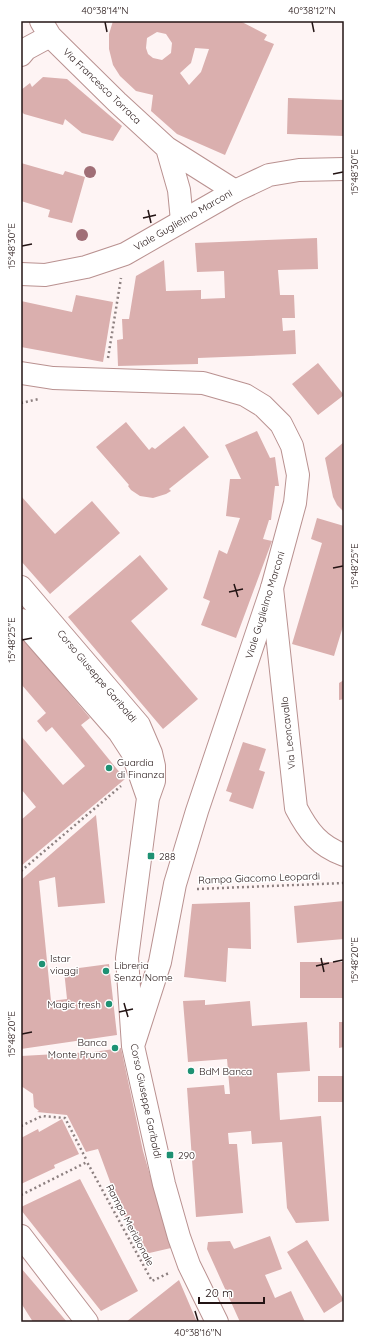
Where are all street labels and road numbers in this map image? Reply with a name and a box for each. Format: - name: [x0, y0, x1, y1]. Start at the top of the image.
- street label: Via Francesco Torraca: [60, 45, 144, 127]
- street label: Viale Guglielmo Marconi: [131, 186, 235, 254]
- street label: Viale Guglielmo Marconi: [242, 550, 288, 660]
- street label: Corso Giuseppe Garibaldi: [54, 627, 140, 725]
- street label: Via Leoncavallo: [278, 696, 298, 770]
- street label: Rampa Giacomo Leopardi: [198, 869, 320, 887]
- street label: Corso Giuseppe Garibaldi: [127, 1042, 165, 1160]
- street label: Rampa Meridionale: [103, 1182, 157, 1268]

